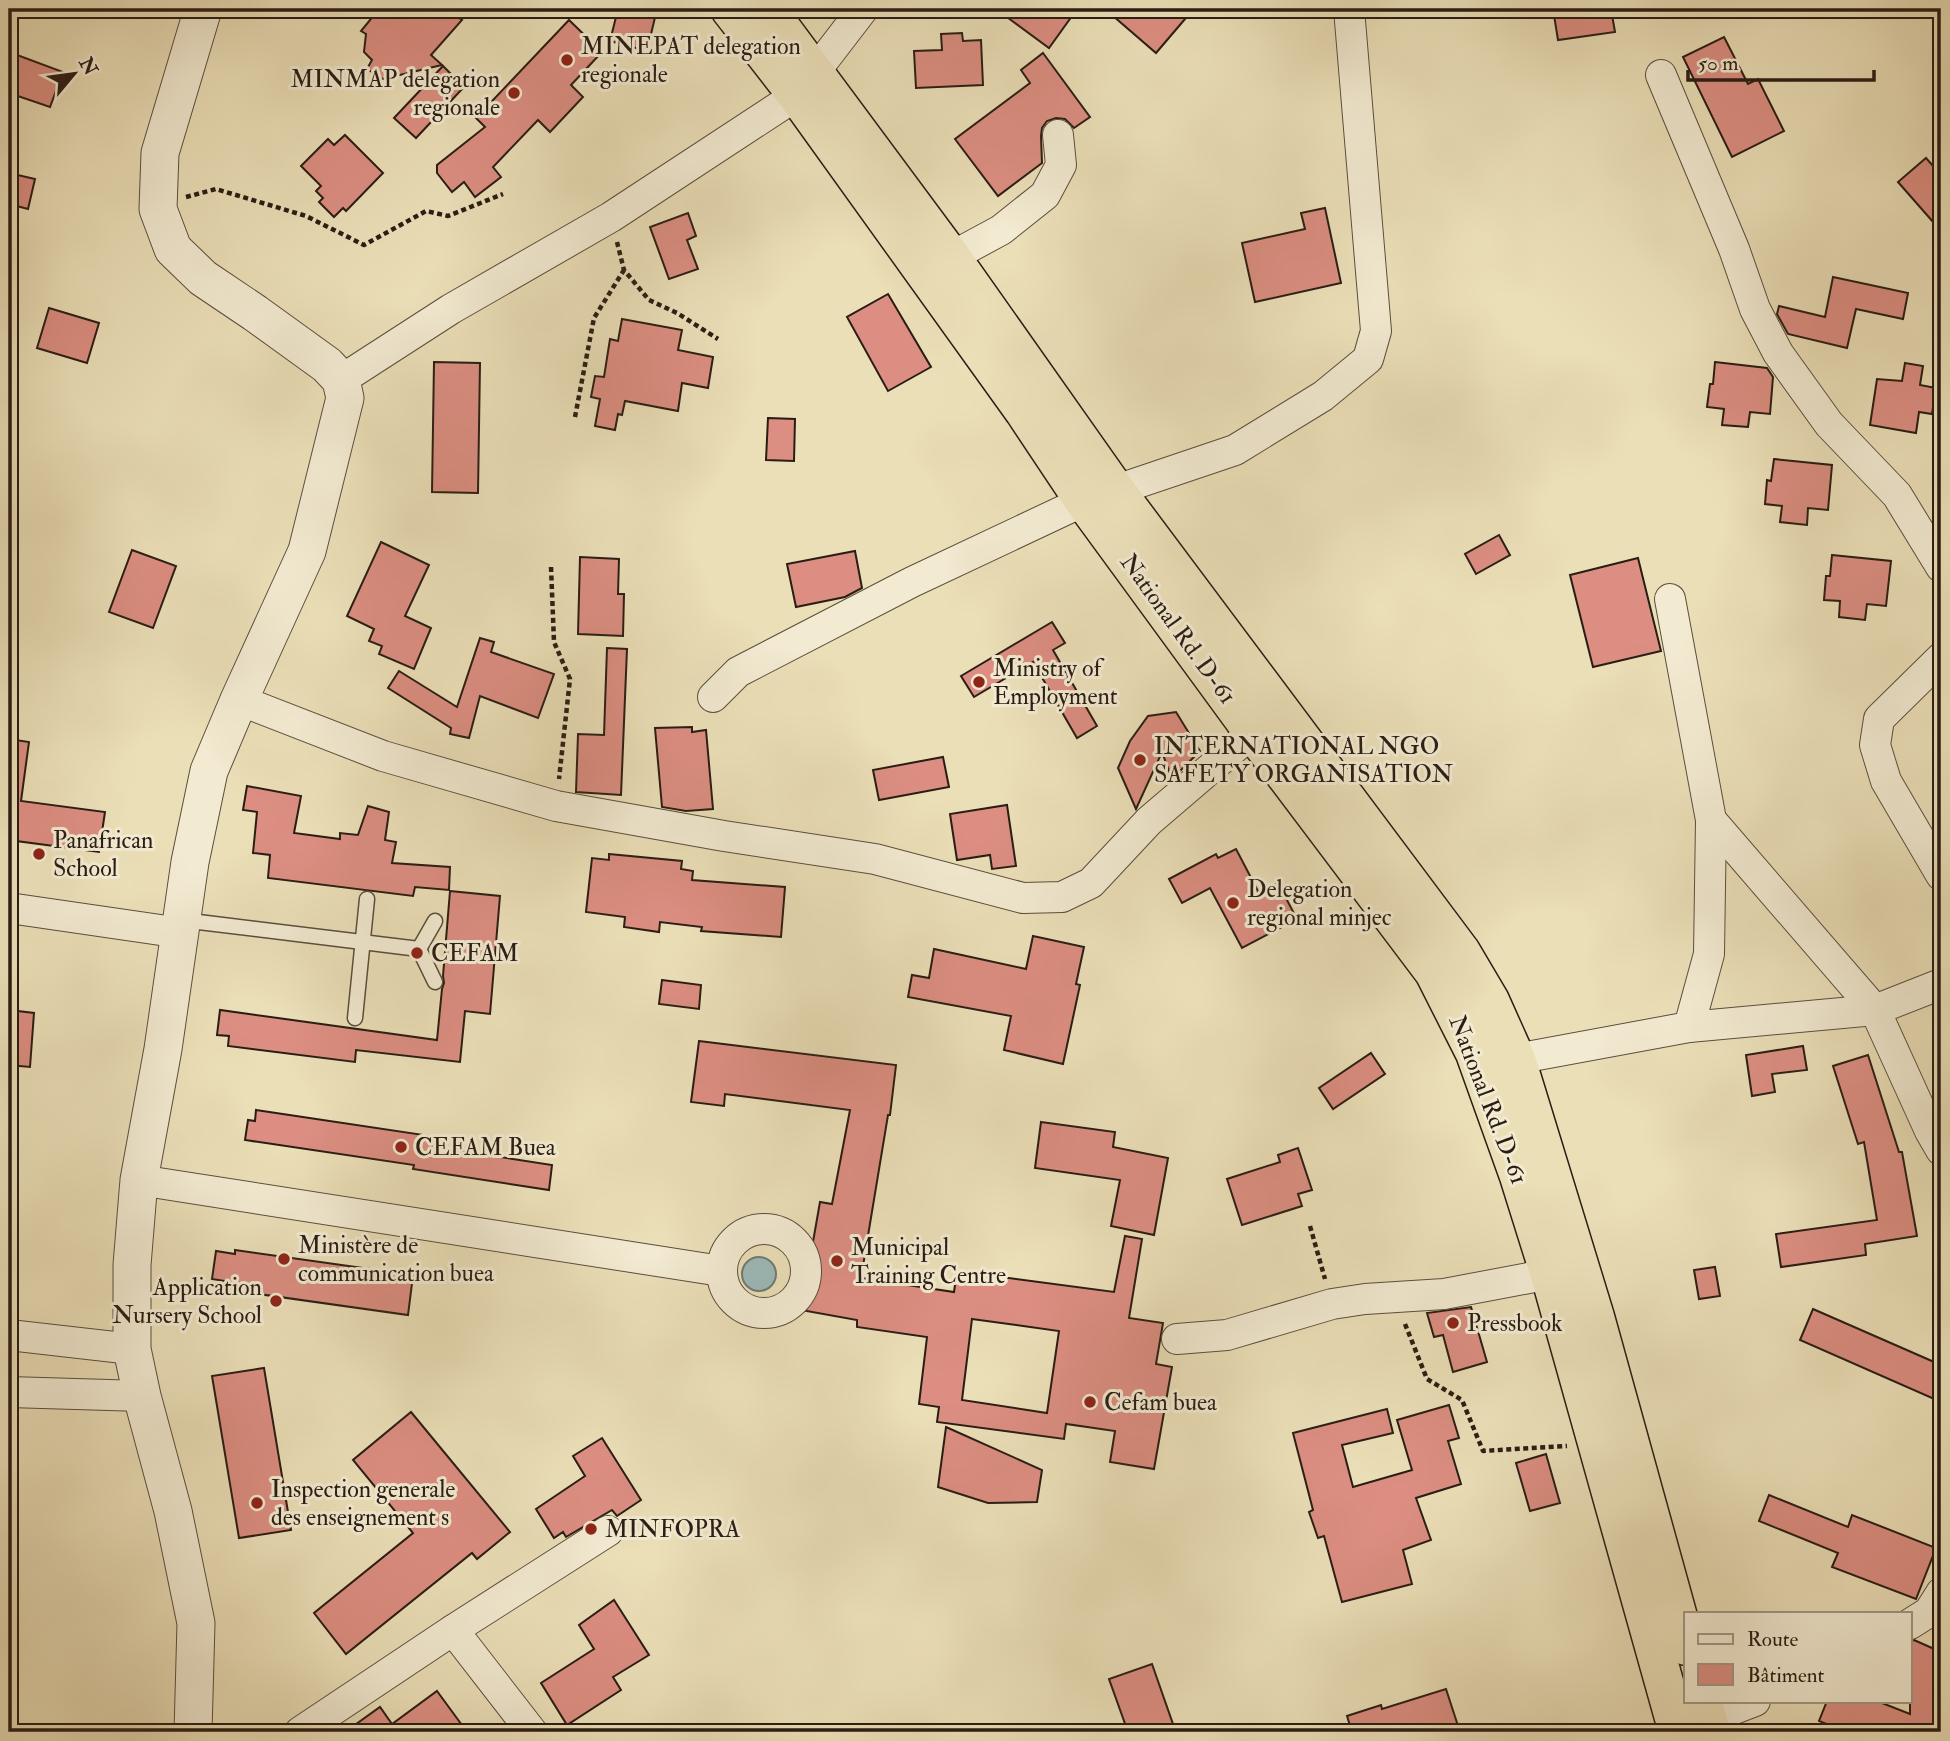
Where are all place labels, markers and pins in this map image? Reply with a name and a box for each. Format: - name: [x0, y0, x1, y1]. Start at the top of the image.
- place label: MINEPAT delegation regionale: [581, 31, 801, 90]
- marker: MINEPAT delegation regionale: [559, 52, 575, 68]
- place label: MINMAP delegation regionale: [290, 64, 500, 123]
- marker: MINMAP delegation regionale: [506, 85, 522, 101]
- place label: Ministry of Employment: [993, 653, 1118, 712]
- marker: Ministry of Employment: [971, 674, 987, 690]
- place label: INTERNATIONAL NGO SAFETY ORGANISATION: [1154, 731, 1454, 790]
- marker: INTERNATIONAL NGO SAFETY ORGANISATION: [1132, 752, 1148, 768]
- place label: Panafrican School: [53, 825, 154, 884]
- marker: Panafrican School: [31, 846, 47, 862]
- place label: Delegation regional minjec: [1247, 874, 1392, 933]
- marker: Delegation regional minjec: [1225, 895, 1241, 911]
- place label: CEFAM: [431, 938, 519, 969]
- marker: CEFAM: [409, 945, 425, 961]
- place label: CEFAM Buea: [415, 1132, 557, 1163]
- marker: CEFAM Buea: [393, 1139, 409, 1155]
- place label: Ministère de communication buea: [298, 1230, 495, 1289]
- place label: Municipal Training Centre: [851, 1232, 1006, 1291]
- marker: Ministère de communication buea: [276, 1251, 292, 1267]
- marker: Municipal Training Centre: [829, 1253, 845, 1269]
- place label: Application Nursery School: [112, 1272, 262, 1331]
- marker: Application Nursery School: [268, 1293, 284, 1309]
- place label: Pressbook: [1467, 1308, 1563, 1339]
- marker: Pressbook: [1445, 1315, 1461, 1331]
- place label: Cefam buea: [1104, 1387, 1218, 1418]
- marker: Cefam buea: [1082, 1394, 1098, 1410]
- place label: Inspection generale des enseignement s: [271, 1474, 455, 1533]
- marker: Inspection generale des enseignement s: [249, 1495, 265, 1511]
- place label: MINFOPRA: [605, 1514, 740, 1545]
- marker: MINFOPRA: [583, 1521, 599, 1537]

